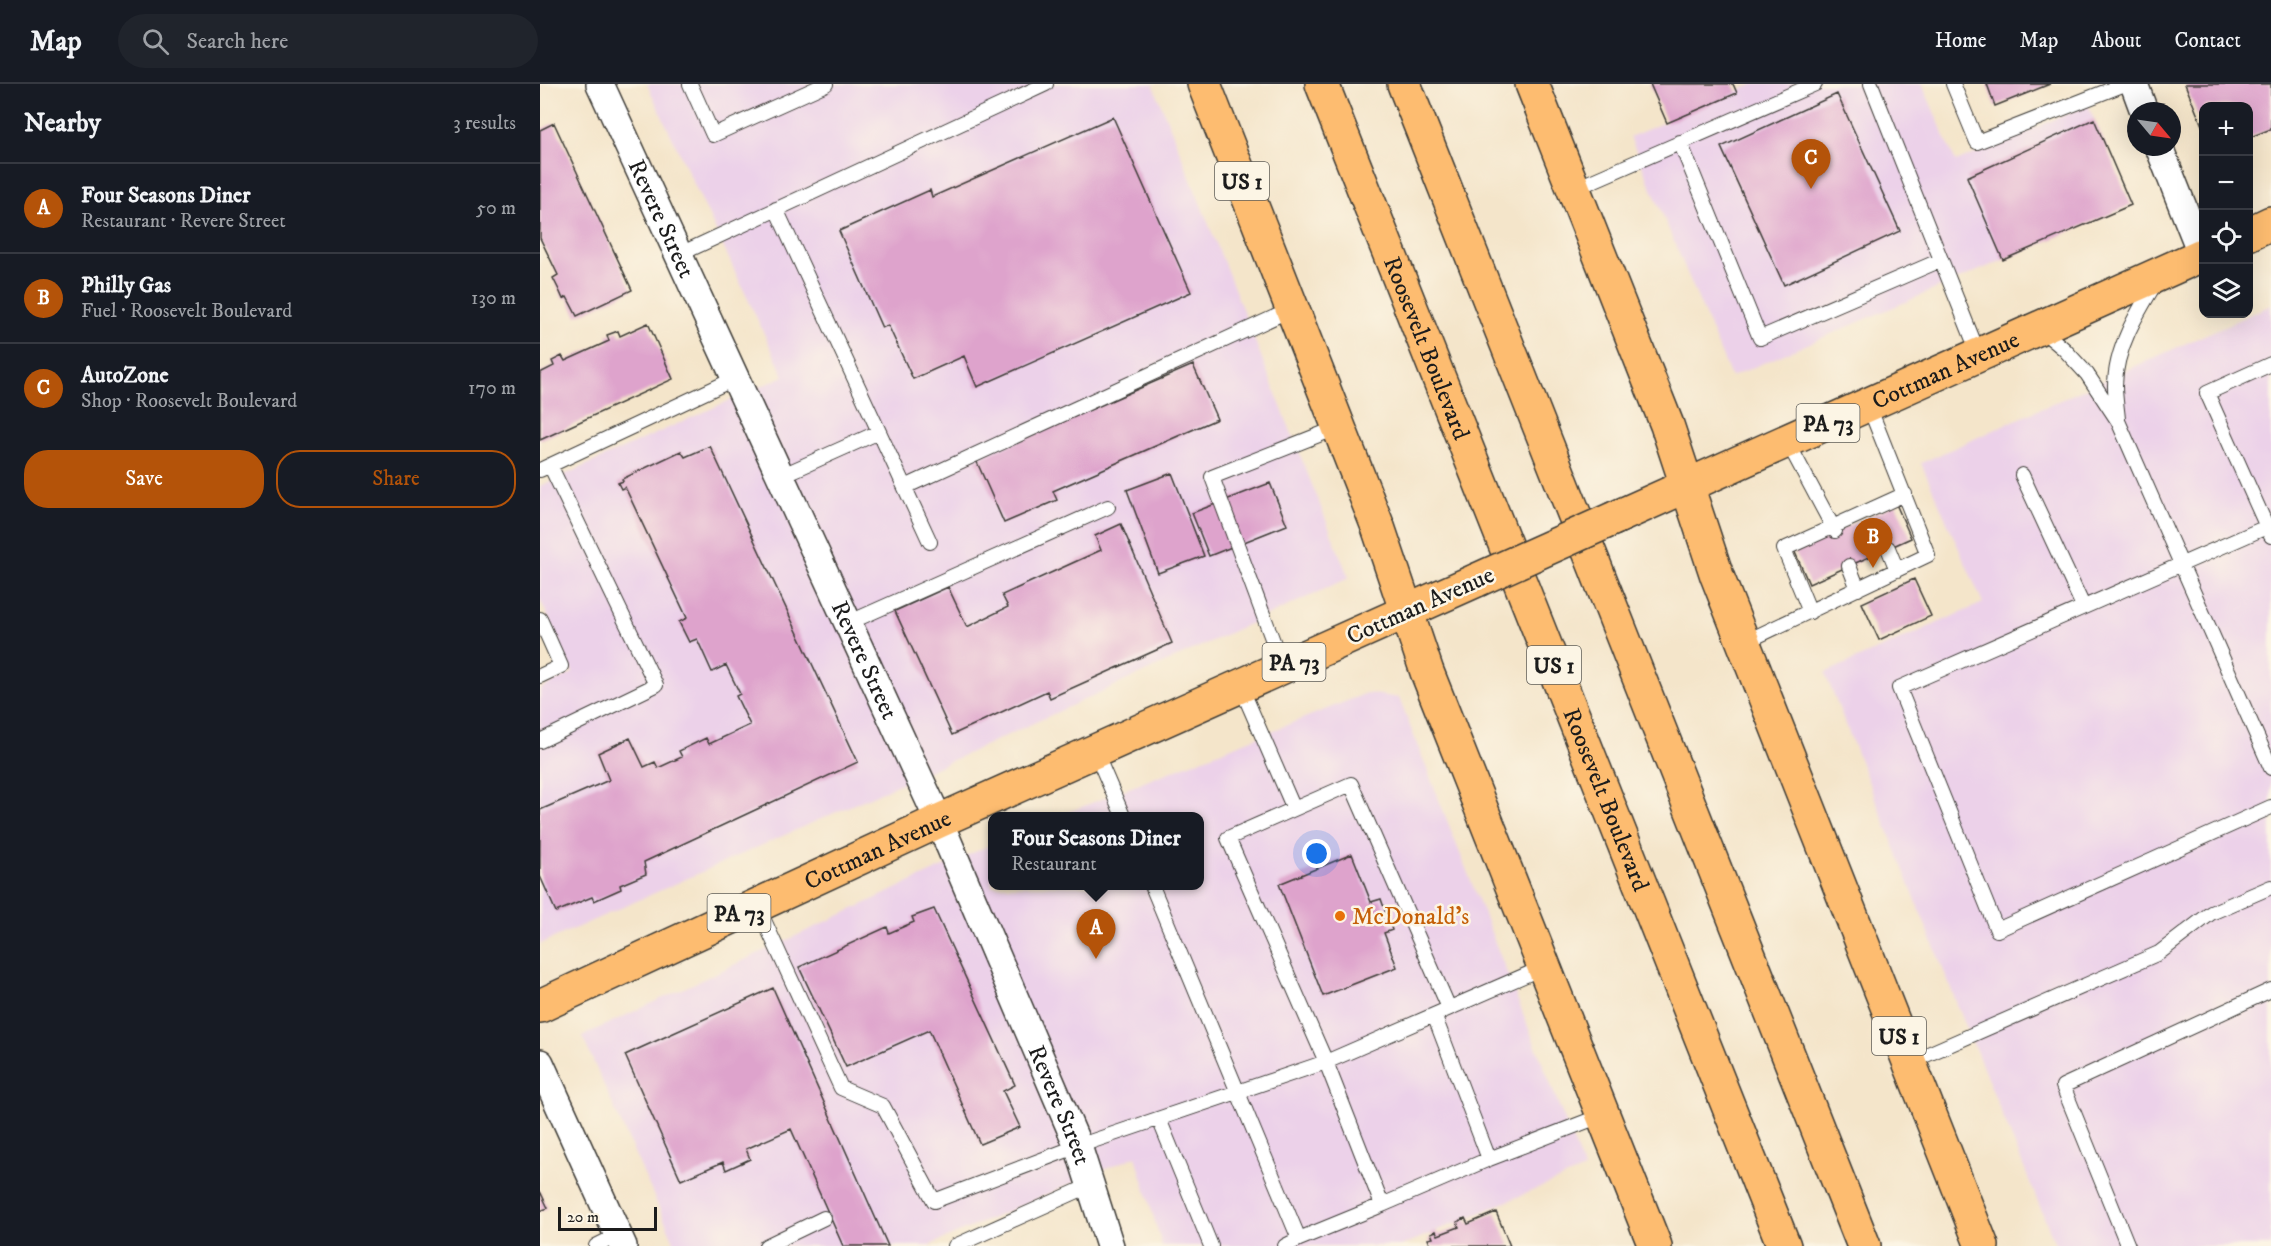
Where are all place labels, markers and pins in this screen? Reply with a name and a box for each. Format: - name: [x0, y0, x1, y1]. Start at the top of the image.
- pin: C: [1792, 140, 1830, 189]
- pin: B: [1854, 518, 1892, 568]
- place label: McDonald's: [1352, 902, 1469, 932]
- marker: McDonald's: [1333, 909, 1347, 923]
- pin: A: [1076, 910, 1116, 959]

